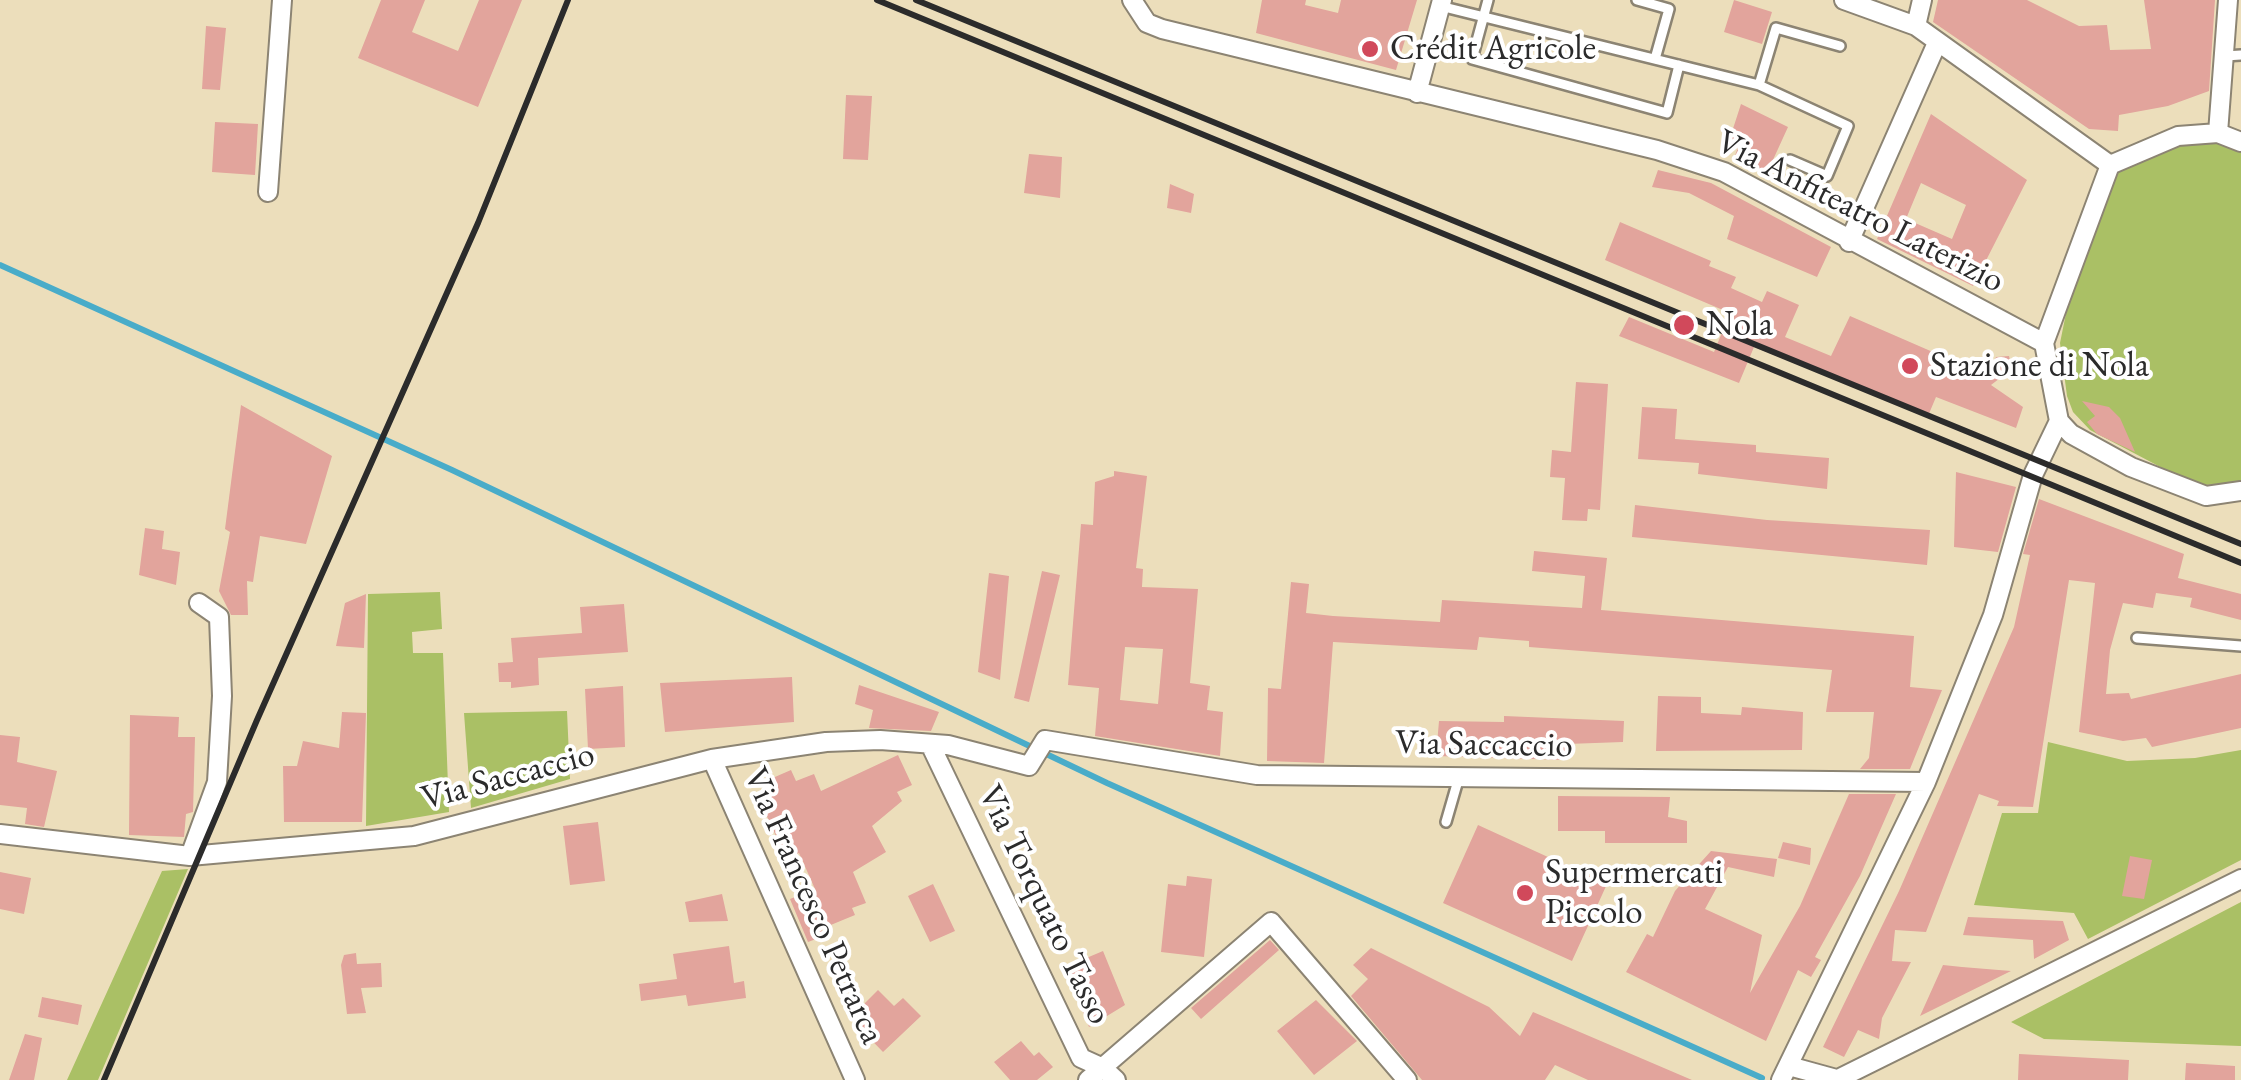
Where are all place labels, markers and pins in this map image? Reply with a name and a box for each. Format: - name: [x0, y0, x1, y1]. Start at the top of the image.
- place label: Crédit Agricole: [1390, 28, 1596, 70]
- marker: Crédit Agricole: [1359, 38, 1381, 60]
- place label: Nola: [1706, 304, 1773, 346]
- marker: Nola: [1671, 312, 1697, 338]
- place label: Stazione di Nola: [1930, 345, 2149, 387]
- marker: Stazione di Nola: [1899, 355, 1921, 377]
- place label: Supermercati Piccolo: [1545, 852, 1723, 934]
- marker: Supermercati Piccolo: [1514, 882, 1536, 904]

